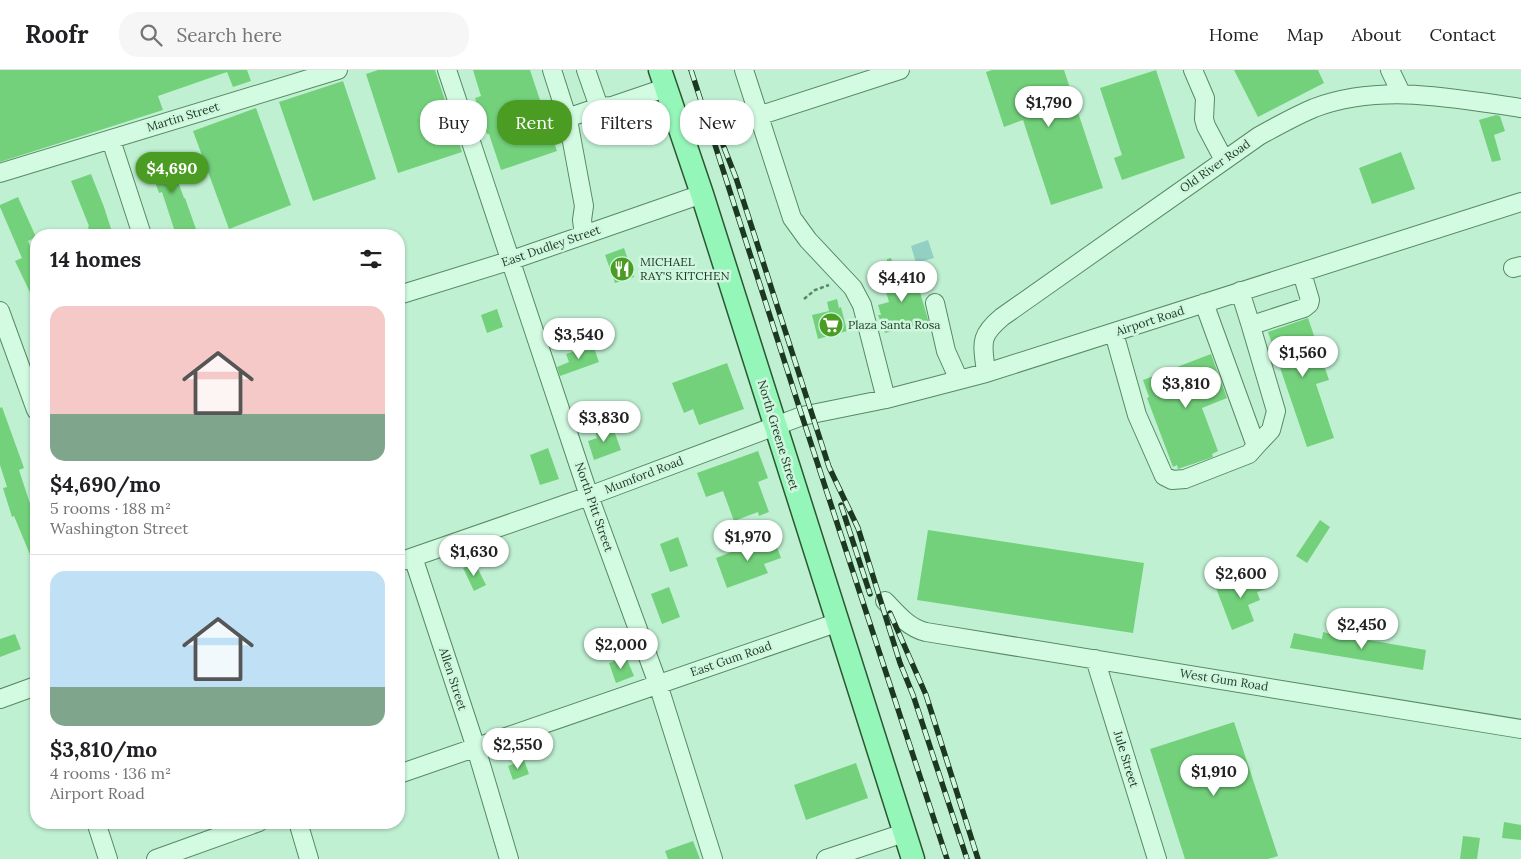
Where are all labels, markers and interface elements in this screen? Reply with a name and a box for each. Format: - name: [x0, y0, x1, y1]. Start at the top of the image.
- search box: [119, 12, 469, 57]
- text: Roofr: [25, 19, 89, 50]
- icon: search: [137, 21, 165, 49]
- text: Search here: [177, 23, 282, 47]
- text: Home: [1209, 23, 1259, 46]
- text: Map: [1287, 23, 1323, 46]
- text: About: [1351, 23, 1401, 46]
- text: Contact: [1429, 23, 1496, 46]
- pin: $1,790: [1008, 85, 1090, 128]
- text: $1,790: [1026, 92, 1072, 112]
- street label: Martin Street: [145, 98, 221, 135]
- chip: Buy: [420, 100, 487, 145]
- chip: Rent: [497, 100, 572, 145]
- chip: Filters: [582, 100, 670, 145]
- chip: New: [680, 100, 754, 145]
- street label: Old River Road: [1177, 136, 1253, 195]
- pin: $4,690: [131, 152, 213, 194]
- text: $4,690: [147, 158, 197, 178]
- street label: East Dudley Street: [499, 221, 603, 269]
- icon: filters: [357, 245, 385, 273]
- text: 14 homes: [50, 246, 141, 273]
- place label: MICHAEL RAY'S KITCHEN: [640, 254, 730, 283]
- restaurant icon: MICHAEL RAY'S KITCHEN: [609, 256, 635, 282]
- pin: $4,410: [861, 260, 943, 303]
- text: $4,410: [878, 267, 926, 287]
- street label: Airport Road: [1113, 302, 1186, 339]
- supermarket icon: Plaza Santa Rosa: [818, 312, 844, 338]
- place label: Plaza Santa Rosa: [848, 317, 941, 332]
- pin: $3,540: [538, 318, 620, 360]
- text: $3,540: [554, 324, 604, 344]
- pin: $1,560: [1262, 336, 1344, 378]
- icon: home: [173, 338, 263, 428]
- text: $1,560: [1279, 342, 1327, 362]
- pin: $3,810: [1145, 366, 1227, 409]
- text: $3,810: [1162, 373, 1210, 393]
- street label: North Greene Street: [755, 378, 802, 492]
- pin: $3,830: [563, 400, 645, 443]
- text: $3,830: [579, 407, 629, 427]
- street label: Mumford Road: [602, 453, 685, 496]
- street label: North Pitt Street: [572, 460, 617, 554]
- text: $4,690/mo: [50, 471, 161, 498]
- text: 5 rooms · 188 m²: [50, 498, 171, 518]
- text: Washington Street: [50, 518, 188, 538]
- pin: $1,970: [707, 520, 789, 562]
- text: $1,970: [725, 526, 771, 546]
- pin: $1,630: [433, 534, 515, 577]
- text: $1,630: [450, 541, 498, 561]
- pin: $2,600: [1200, 556, 1282, 599]
- text: $2,600: [1215, 563, 1267, 583]
- icon: home: [173, 604, 263, 694]
- pin: $2,450: [1321, 608, 1403, 650]
- text: $2,450: [1337, 614, 1387, 634]
- pin: $2,000: [580, 628, 662, 670]
- text: $2,000: [595, 634, 647, 654]
- street label: East Gum Road: [688, 638, 773, 679]
- street label: Allen Street: [436, 645, 471, 712]
- street label: West Gum Road: [1179, 665, 1269, 694]
- pin: $2,550: [477, 728, 559, 770]
- street label: Jule Street: [1110, 728, 1142, 789]
- text: $2,550: [493, 734, 543, 754]
- text: $3,810/mo: [50, 736, 157, 763]
- pin: $1,910: [1173, 754, 1255, 797]
- text: $1,910: [1191, 761, 1237, 781]
- text: 4 rooms · 136 m²: [50, 763, 171, 783]
- text: Airport Road: [50, 783, 145, 803]

